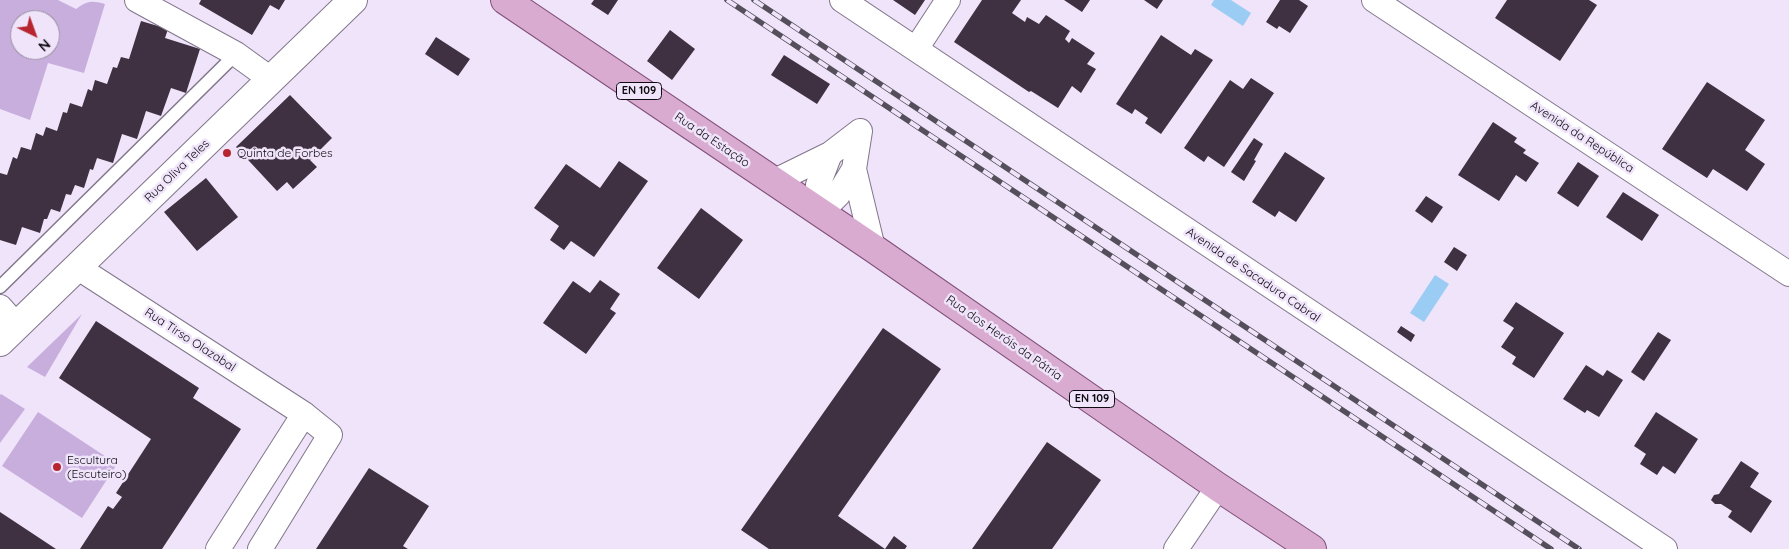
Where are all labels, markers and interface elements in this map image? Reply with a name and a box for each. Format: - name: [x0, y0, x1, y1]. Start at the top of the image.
- north arrow: [10, 10, 60, 60]
- text: N: [35, 35, 54, 56]
- road number: EN 109: [616, 82, 662, 100]
- street label: Avenida da República: [1528, 98, 1636, 176]
- street label: Rua da Estação: [672, 110, 752, 170]
- street label: Rua Oliva Teles: [142, 137, 212, 205]
- place label: Quinta de Forbes: [237, 146, 333, 160]
- marker: Quinta de Forbes: [221, 147, 233, 159]
- street label: Avenida de Sacadura Cabral: [1183, 225, 1323, 325]
- street label: Rua dos Heróis da Pátria: [943, 292, 1065, 384]
- street label: Rua Tirso Olazabal: [142, 305, 238, 375]
- road number: EN 109: [1070, 390, 1114, 408]
- place label: Escultura (Escuteiro): [67, 453, 126, 481]
- marker: Escultura (Escuteiro): [51, 461, 63, 473]

